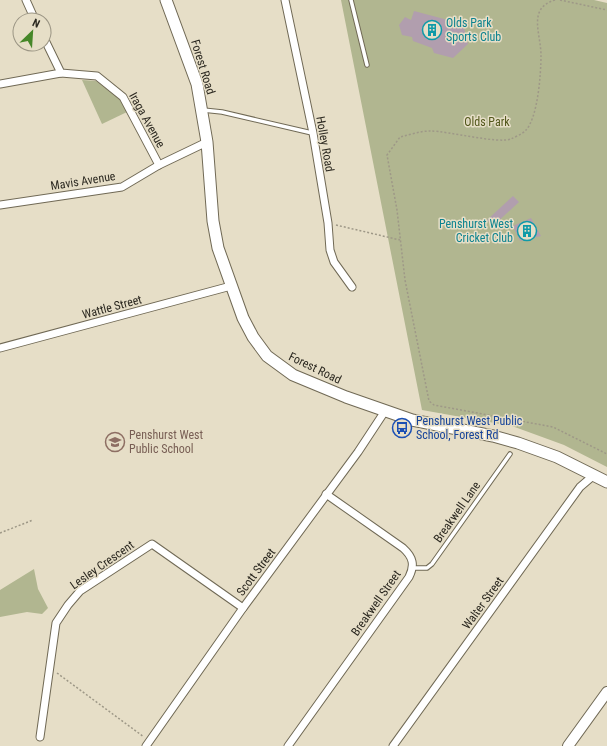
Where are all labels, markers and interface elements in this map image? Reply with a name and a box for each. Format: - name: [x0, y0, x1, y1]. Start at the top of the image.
- north arrow: [12, 12, 52, 52]
- text: N: [30, 16, 42, 31]
- place label: Olds Park Sports Club: [446, 16, 501, 44]
- building icon: Olds Park Sports Club: [421, 19, 443, 41]
- street label: Forest Road: [188, 38, 218, 96]
- street label: Iraga Avenue: [126, 90, 168, 150]
- street label: Holley Road: [313, 115, 337, 173]
- park label: Olds Park: [464, 115, 510, 129]
- street label: Mavis Avenue: [50, 169, 117, 193]
- place label: Penshurst West Cricket Club: [439, 217, 513, 245]
- building icon: Penshurst West Cricket Club: [516, 220, 538, 242]
- street label: Wattle Street: [81, 292, 144, 322]
- street label: Forest Road: [286, 349, 344, 387]
- place label: Penshurst West Public School, Forest Rd: [416, 414, 523, 442]
- bus stop icon: Penshurst West Public School, Forest Rd: [391, 417, 413, 439]
- place label: Penshurst West Public School: [129, 428, 204, 456]
- school or university icon: Penshurst West Public School: [104, 431, 126, 453]
- street label: Breakwell Lane: [431, 478, 483, 545]
- street label: Lesley Crescent: [67, 538, 137, 592]
- street label: Scott Street: [234, 545, 279, 598]
- street label: Breakwell Street: [348, 567, 404, 638]
- street label: Walter Street: [459, 574, 507, 632]

